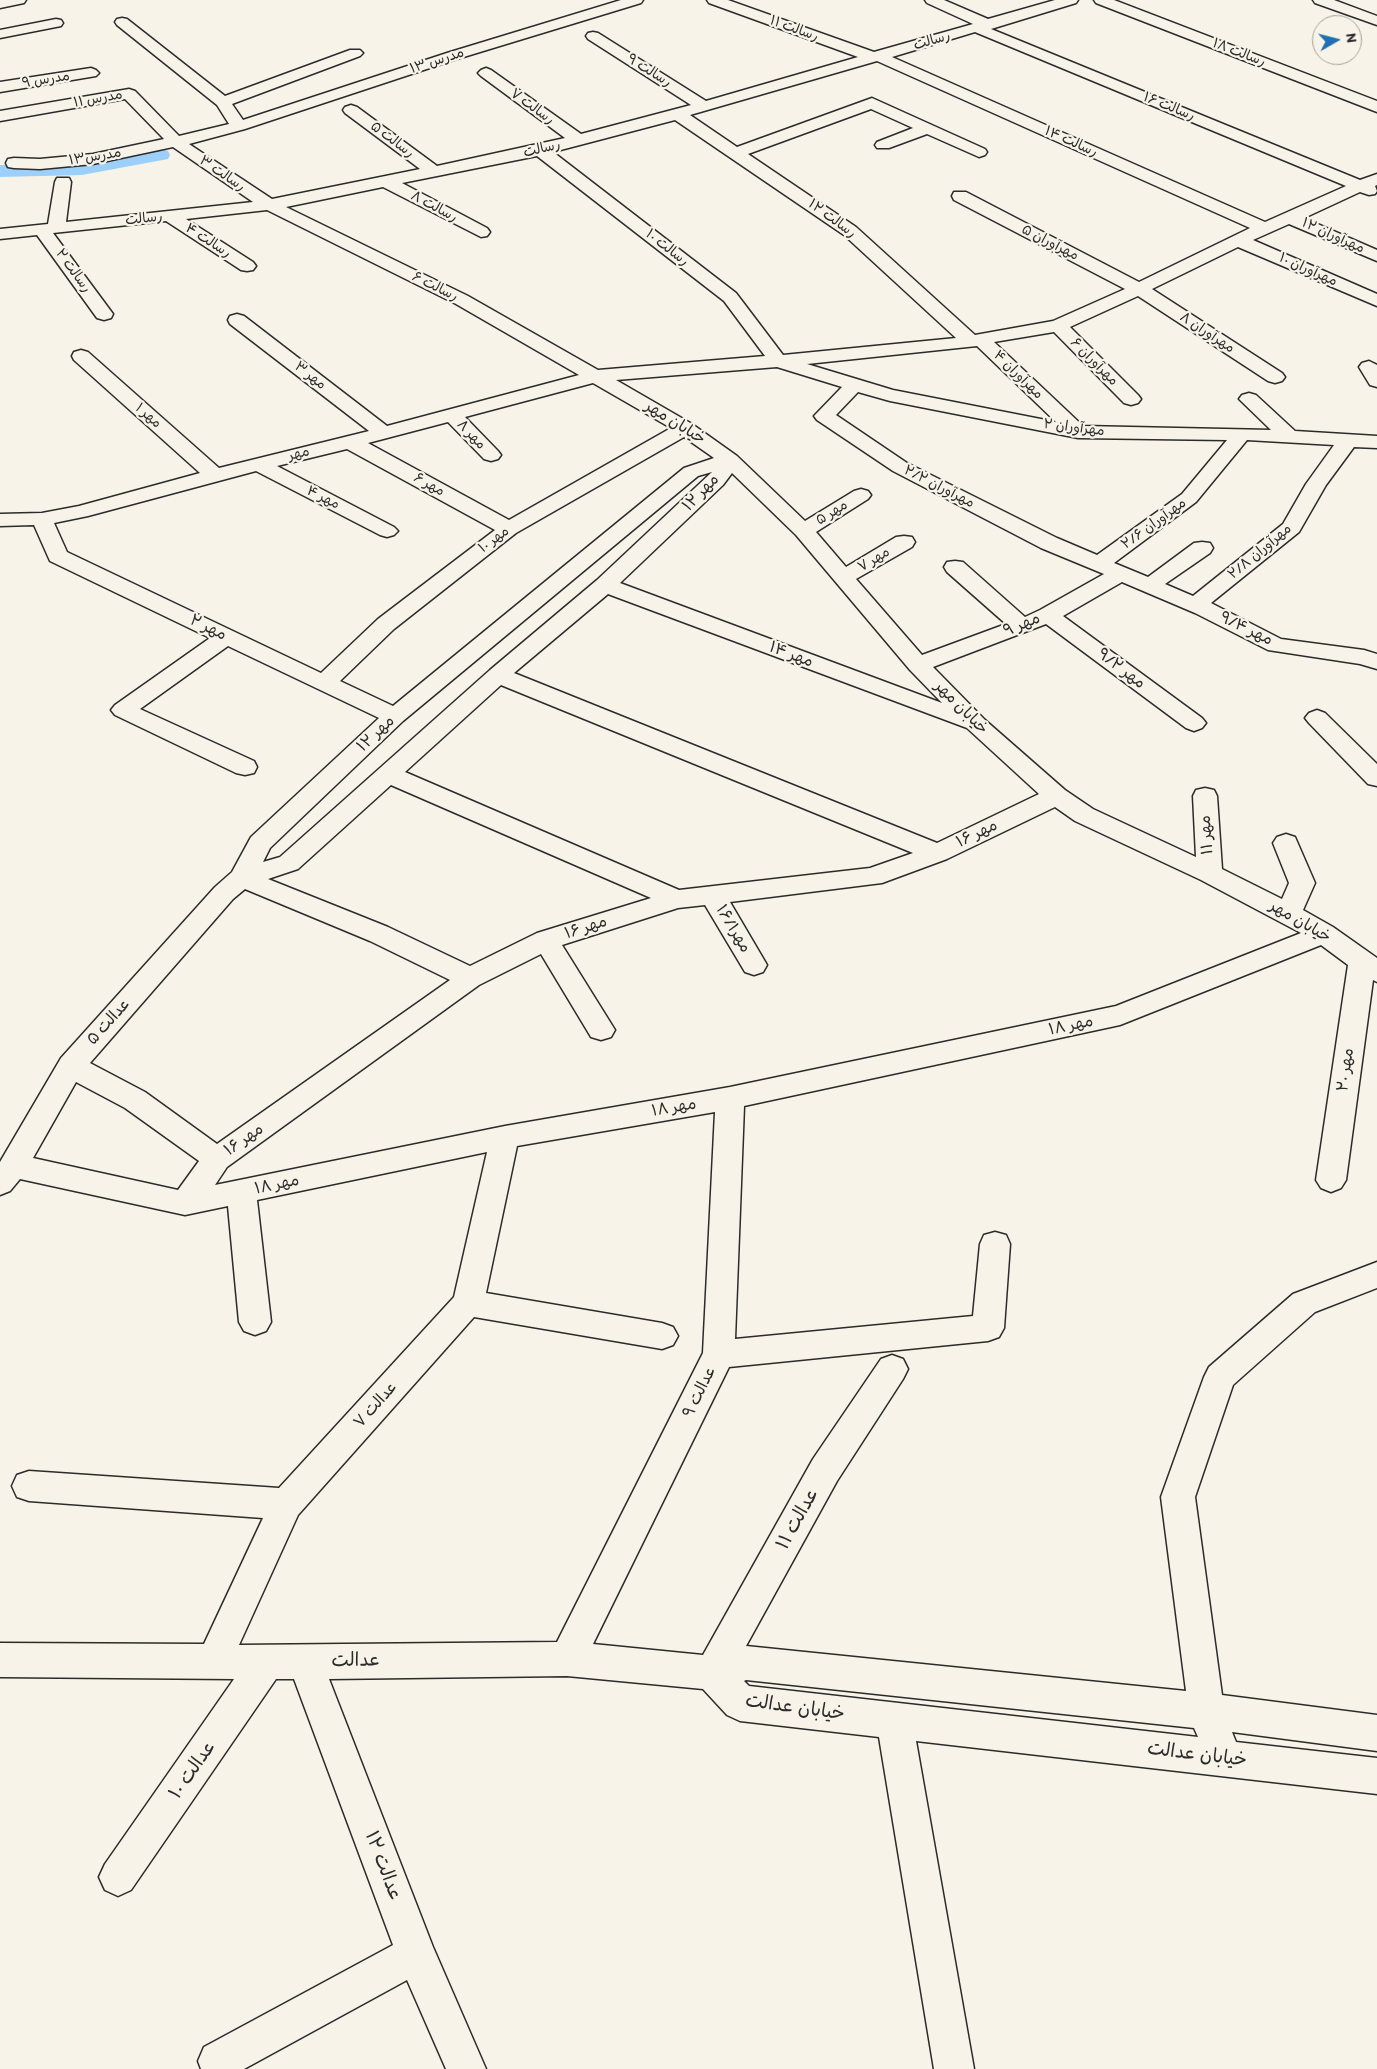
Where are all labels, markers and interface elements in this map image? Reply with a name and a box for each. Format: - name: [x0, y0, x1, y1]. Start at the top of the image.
- street label: رسالت ۱۱: [767, 12, 821, 46]
- north arrow: [1312, 15, 1362, 65]
- street label: رسالت: [912, 28, 952, 54]
- text: N: [1342, 32, 1360, 44]
- street label: رسالت ۱۸: [1210, 35, 1268, 71]
- street label: مدرس ۱۳: [408, 44, 466, 78]
- street label: رسالت ۹: [624, 51, 674, 91]
- street label: مدرس ۹: [21, 68, 71, 92]
- street label: رسالت ۷: [507, 85, 557, 129]
- street label: مدرس ۱۱: [72, 86, 124, 112]
- street label: رسالت ۱۶: [1141, 89, 1197, 125]
- street label: رسالت ۵: [367, 118, 417, 162]
- street label: رسالت ۱۴: [1042, 123, 1100, 161]
- street label: رسالت: [522, 137, 562, 161]
- street label: مدرس۱۳: [68, 145, 122, 169]
- street label: رسالت ۳: [196, 152, 248, 196]
- street label: رسالت ۸: [408, 188, 460, 226]
- street label: رسالت ۱۲: [805, 196, 859, 242]
- street label: رسالت: [124, 209, 164, 229]
- street label: مهرآوران ۱۲: [1299, 215, 1367, 257]
- street label: رسالت ۴: [182, 220, 234, 262]
- street label: مهرآوران ۵: [1019, 221, 1081, 265]
- street label: رسالت ۱۰: [642, 226, 692, 270]
- street label: رسالت ۲: [51, 246, 95, 296]
- street label: مهرآوران ۱۰: [1276, 250, 1340, 290]
- street label: رسالت ۶: [409, 269, 461, 305]
- street label: مهرآوران ۸: [1176, 309, 1238, 357]
- street label: مهرآوران ۶: [1067, 335, 1121, 389]
- street label: مهرآوران ۴: [990, 347, 1046, 403]
- street label: مهر ۳: [291, 358, 329, 394]
- street label: خیابان مهر: [641, 397, 709, 449]
- street label: مهر ۱: [131, 400, 165, 432]
- street label: مهرآوران ۲: [1042, 416, 1106, 440]
- street label: مهر ۸: [453, 417, 489, 453]
- street label: مهر: [287, 443, 311, 465]
- street label: مهرآوران ۲/۲: [901, 462, 977, 512]
- street label: مهر ۶: [411, 470, 447, 500]
- street label: مهر ۱۲: [679, 470, 723, 516]
- street label: مهر ۴: [304, 483, 342, 513]
- street label: مهرآوران ۲/۶: [1118, 495, 1190, 553]
- street label: مهر ۵: [813, 497, 851, 529]
- street label: مهرآوران ۲/۸: [1225, 521, 1295, 583]
- street label: مهر ۱۰: [475, 523, 513, 557]
- street label: مهر ۷: [855, 544, 893, 576]
- street label: مهر ۹/۴: [1216, 608, 1276, 650]
- street label: مهر ۹: [1001, 609, 1043, 641]
- street label: مهر ۲: [186, 611, 230, 645]
- street label: مهر ۱۴: [766, 638, 816, 672]
- street label: مهر ۹/۲: [1093, 645, 1149, 693]
- street label: خیابان مهر: [930, 677, 992, 739]
- street label: مهر ۱۲: [353, 712, 399, 756]
- street label: مهر ۱۱: [1196, 815, 1218, 855]
- street label: مهر ۱۶: [953, 816, 1001, 852]
- street label: خیابان مهر: [1266, 897, 1334, 947]
- street label: مهر۱۶/۱: [711, 902, 755, 956]
- street label: مهر ۱۶: [562, 912, 610, 944]
- street label: عدالت ۵: [83, 995, 135, 1049]
- street label: مهر ۱۸: [1047, 1012, 1095, 1040]
- street label: مهر ۲۰: [1333, 1047, 1359, 1093]
- street label: مهر ۱۸: [650, 1095, 698, 1121]
- street label: مهر ۱۶: [221, 1120, 267, 1160]
- street label: مهر ۱۸: [253, 1171, 301, 1199]
- street label: عدالت ۹: [679, 1363, 721, 1421]
- street label: عدالت ۷: [350, 1378, 402, 1432]
- street label: عدالت ۱۱: [772, 1484, 824, 1554]
- street label: عدالت: [331, 1649, 381, 1673]
- street label: خیابان عدالت: [744, 1690, 846, 1726]
- street label: عدالت ۱۰: [165, 1736, 221, 1804]
- street label: خیابان عدالت: [1146, 1738, 1248, 1772]
- street label: عدالت ۱۲: [359, 1828, 407, 1904]

